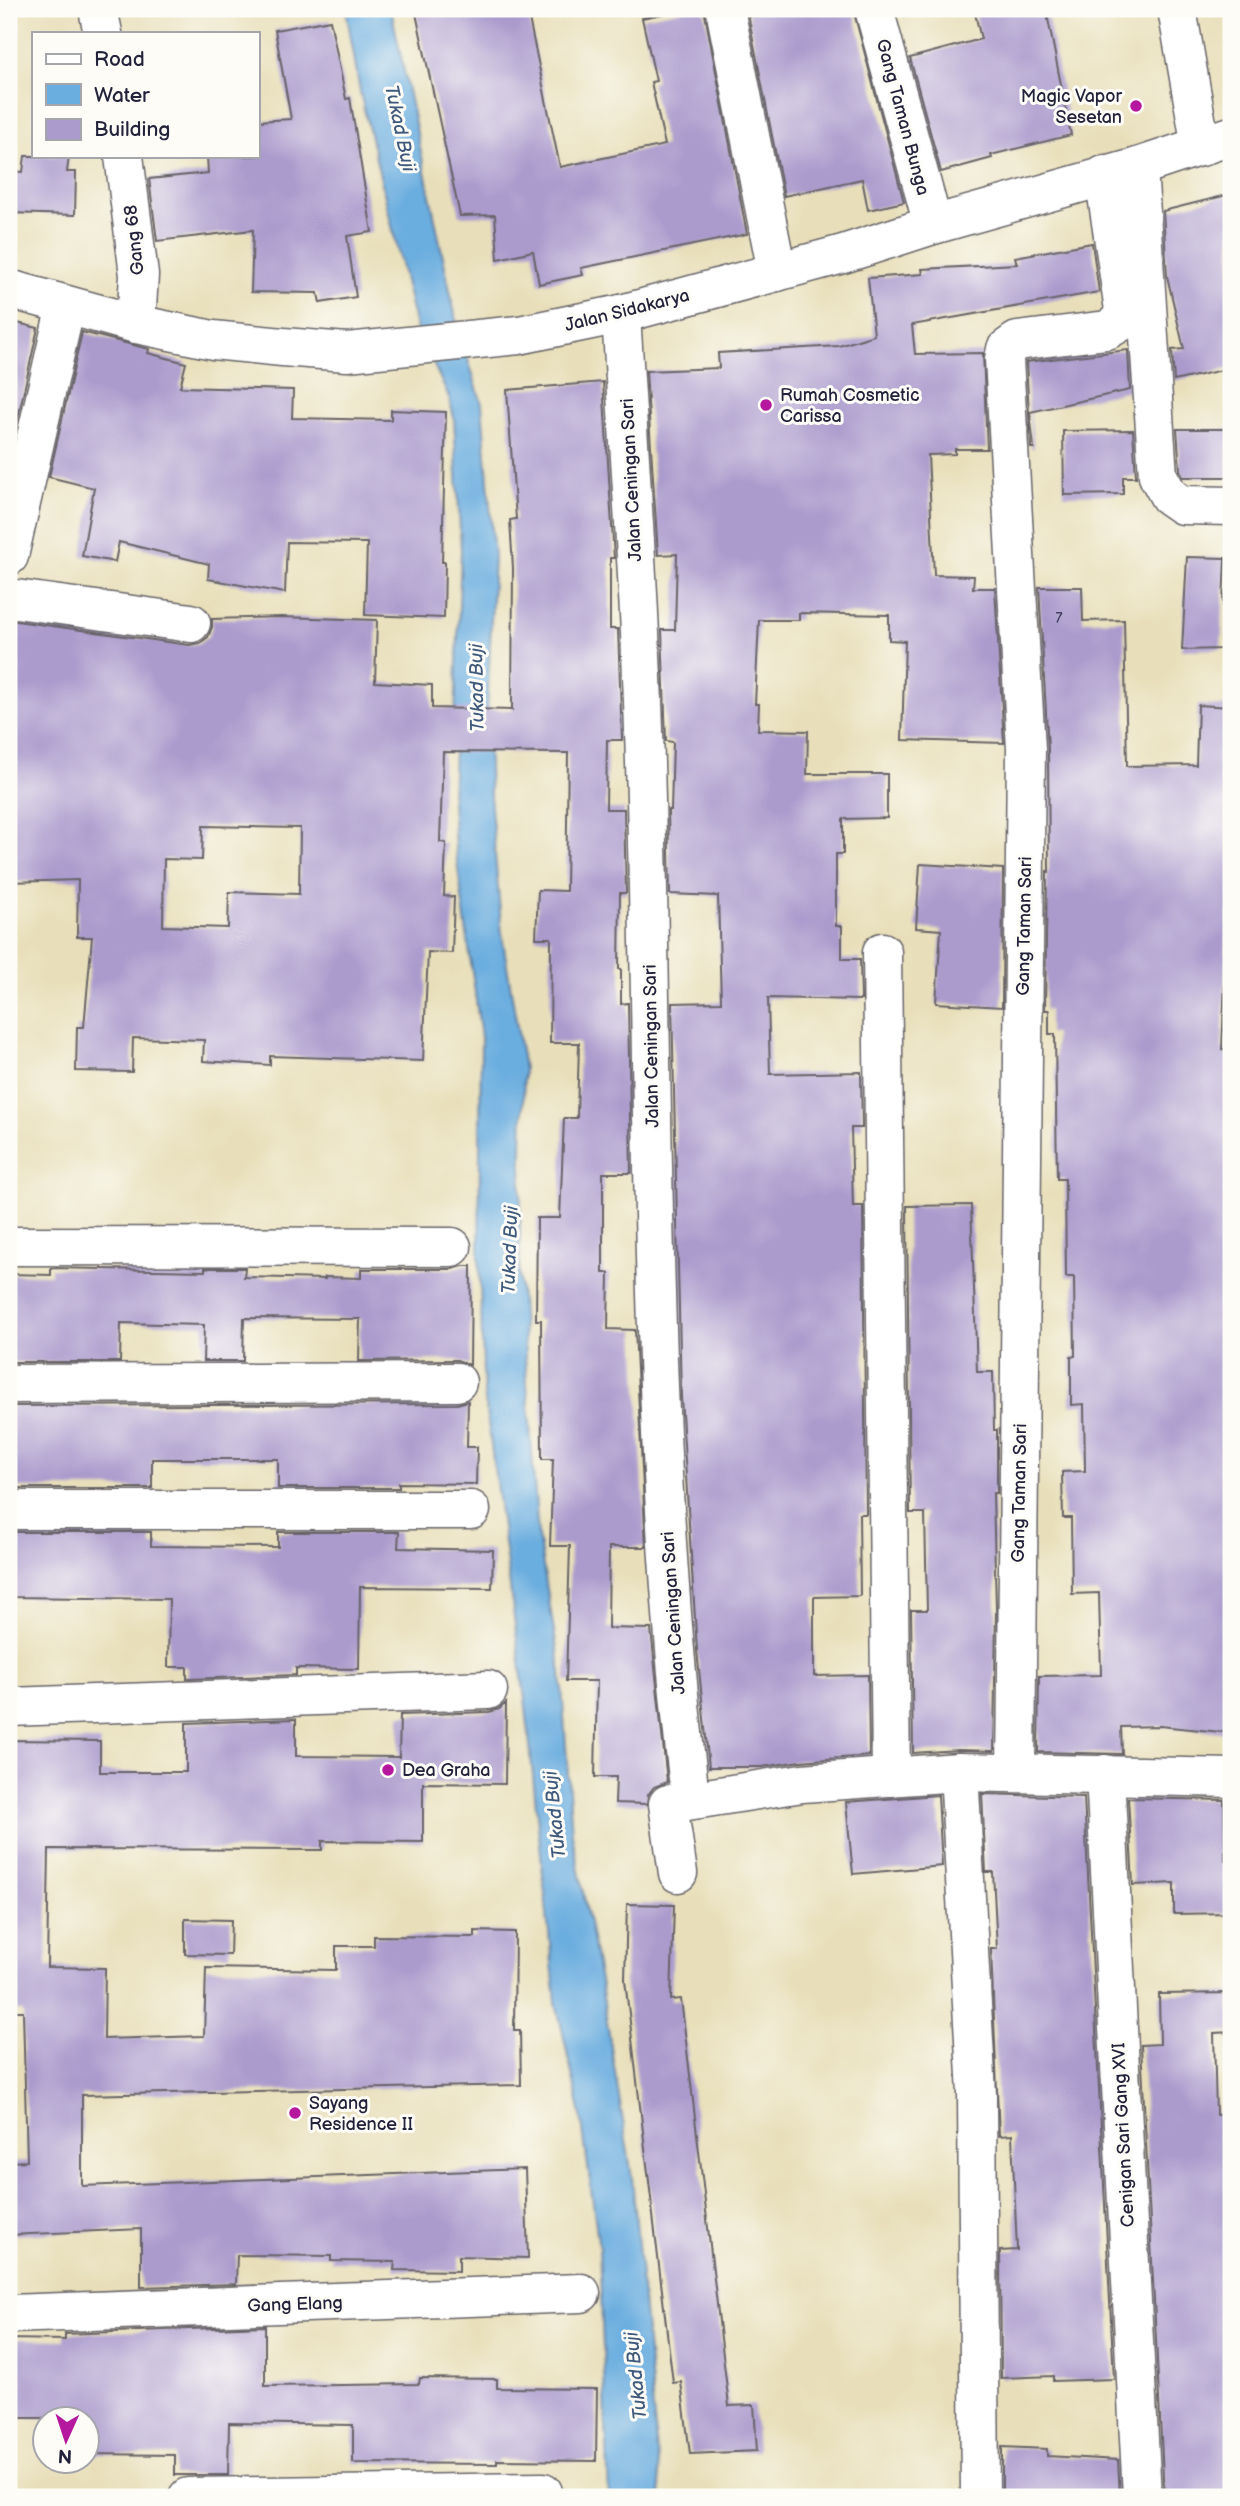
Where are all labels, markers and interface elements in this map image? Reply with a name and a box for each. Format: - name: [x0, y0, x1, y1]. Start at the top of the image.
- legend: [32, 32, 259, 158]
- street label: Gang Taman Bunga: [872, 37, 933, 198]
- text: Road: [94, 47, 145, 72]
- text: Water: [94, 83, 150, 108]
- water label: Tukad Buji: [379, 83, 420, 175]
- place label: Magic Vapor Sesetan: [1021, 86, 1122, 128]
- marker: Magic Vapor Sesetan: [1128, 98, 1144, 114]
- text: Building: [94, 117, 170, 142]
- street label: Gang 68: [120, 204, 149, 276]
- street label: Jalan Sidakarya: [563, 285, 692, 336]
- place label: Rumah Cosmetic Carissa: [780, 385, 920, 427]
- marker: Rumah Cosmetic Carissa: [758, 397, 774, 413]
- street label: Jalan Ceningan Sari: [617, 398, 646, 562]
- house number: 7: [1056, 610, 1063, 627]
- water label: Tukad Buji: [465, 643, 490, 732]
- street label: Gang Taman Sari: [1013, 856, 1036, 996]
- street label: Jalan Ceningan Sari: [640, 964, 663, 1128]
- water label: Tukad Buji: [497, 1205, 524, 1294]
- street label: Gang Taman Sari: [1008, 1423, 1031, 1563]
- street label: Jalan Ceningan Sari: [657, 1531, 690, 1695]
- place label: Dea Graha: [402, 1760, 491, 1781]
- marker: Dea Graha: [380, 1762, 396, 1778]
- water label: Tukad Buji: [539, 1769, 572, 1860]
- street label: Cenigan Sari Gang XVI: [1108, 2042, 1139, 2228]
- place label: Sayang Residence II: [309, 2093, 413, 2135]
- marker: Sayang Residence II: [287, 2105, 303, 2121]
- street label: Gang Elang: [247, 2292, 343, 2317]
- water label: Tukad Buji: [620, 2330, 653, 2421]
- north arrow: [32, 2404, 102, 2474]
- text: N: [57, 2444, 73, 2467]

